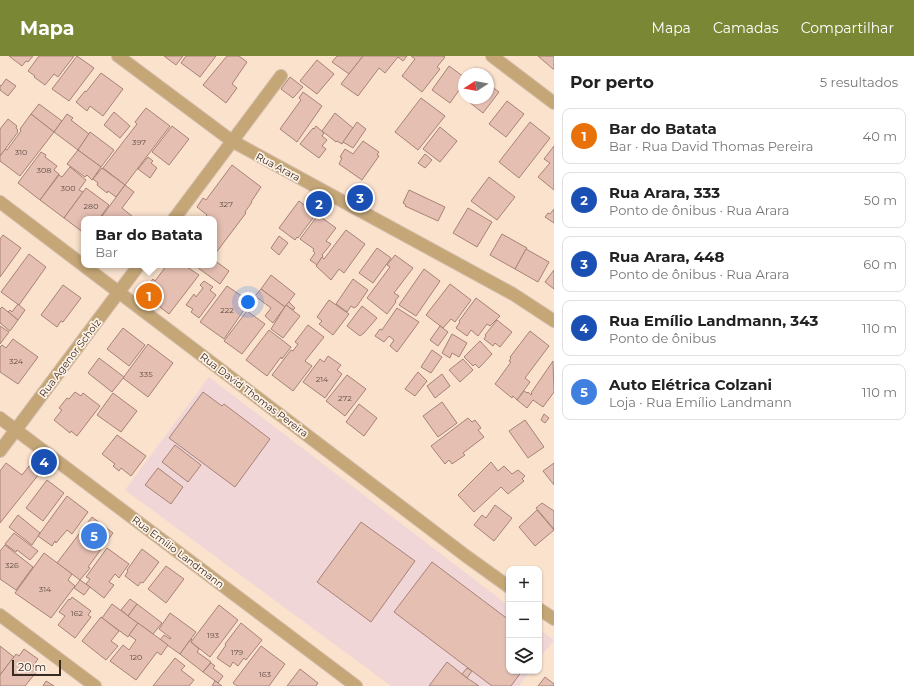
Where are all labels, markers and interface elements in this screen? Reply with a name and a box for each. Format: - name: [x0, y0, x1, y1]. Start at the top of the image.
- text: Mapa: [20, 17, 75, 40]
- text: Mapa: [652, 19, 691, 37]
- text: Camadas: [713, 19, 779, 37]
- text: Compartilhar: [801, 19, 894, 37]
- north arrow: [458, 68, 494, 104]
- text: Por perto: [570, 72, 654, 92]
- text: 5 resultados: [820, 74, 898, 90]
- text: Bar do Batata: [609, 119, 717, 138]
- text: 1: [581, 128, 587, 144]
- text: 40 m: [863, 128, 897, 144]
- house number: 397: [132, 137, 146, 147]
- text: Bar · Rua David Thomas Pereira: [609, 138, 813, 154]
- house number: 310: [15, 147, 27, 157]
- street label: Rua Arara: [253, 150, 303, 184]
- house number: 308: [37, 165, 51, 175]
- house number: 300: [60, 183, 76, 193]
- pin: 3: [347, 183, 373, 213]
- text: Rua Arara, 333: [609, 183, 720, 202]
- pin: 2: [306, 189, 332, 219]
- text: 2: [580, 192, 588, 208]
- text: 50 m: [864, 192, 897, 208]
- house number: 327: [219, 199, 233, 209]
- house number: 280: [84, 201, 98, 211]
- text: Ponto de ônibus · Rua Arara: [609, 202, 789, 218]
- popup: [81, 216, 217, 268]
- text: Bar do Batata: [95, 225, 203, 244]
- text: Bar: [95, 244, 118, 260]
- text: Rua Arara, 448: [609, 247, 725, 266]
- text: 3: [580, 256, 588, 272]
- text: 60 m: [863, 256, 897, 272]
- text: Ponto de ônibus · Rua Arara: [609, 266, 789, 282]
- pin: 1: [136, 281, 162, 311]
- your location: [238, 292, 258, 312]
- house number: 222: [220, 305, 234, 315]
- text: Rua Emílio Landmann, 343: [609, 311, 818, 330]
- street label: Rua Agenor Scholz: [36, 316, 104, 400]
- text: 4: [580, 320, 588, 336]
- text: 110 m: [862, 320, 897, 336]
- text: Ponto de ônibus: [609, 330, 716, 346]
- street label: Rua David Thomas Pereira: [197, 350, 311, 440]
- house number: 324: [9, 356, 24, 366]
- house number: 335: [139, 369, 153, 379]
- house number: 214: [316, 374, 329, 384]
- text: Auto Elétrica Colzani: [609, 375, 772, 394]
- text: 5: [580, 384, 588, 400]
- text: 110 m: [862, 384, 897, 400]
- house number: 272: [338, 393, 352, 403]
- text: Loja · Rua Emílio Landmann: [609, 394, 792, 410]
- pin: 4: [31, 447, 57, 477]
- street label: Rua Emílio Landmann: [129, 513, 227, 591]
- pin: 5: [81, 521, 107, 551]
- house number: 326: [5, 560, 19, 570]
- map controls: [506, 566, 542, 674]
- button: +: [506, 566, 542, 602]
- house number: 314: [39, 584, 52, 594]
- button: −: [506, 602, 542, 638]
- house number: 162: [71, 608, 84, 618]
- house number: 193: [207, 630, 220, 640]
- button: layers: [506, 638, 542, 674]
- house number: 179: [231, 647, 243, 657]
- house number: 120: [130, 652, 142, 662]
- scale bar: [12, 658, 61, 677]
- text: 20 m: [18, 660, 46, 674]
- house number: 163: [259, 669, 272, 679]

